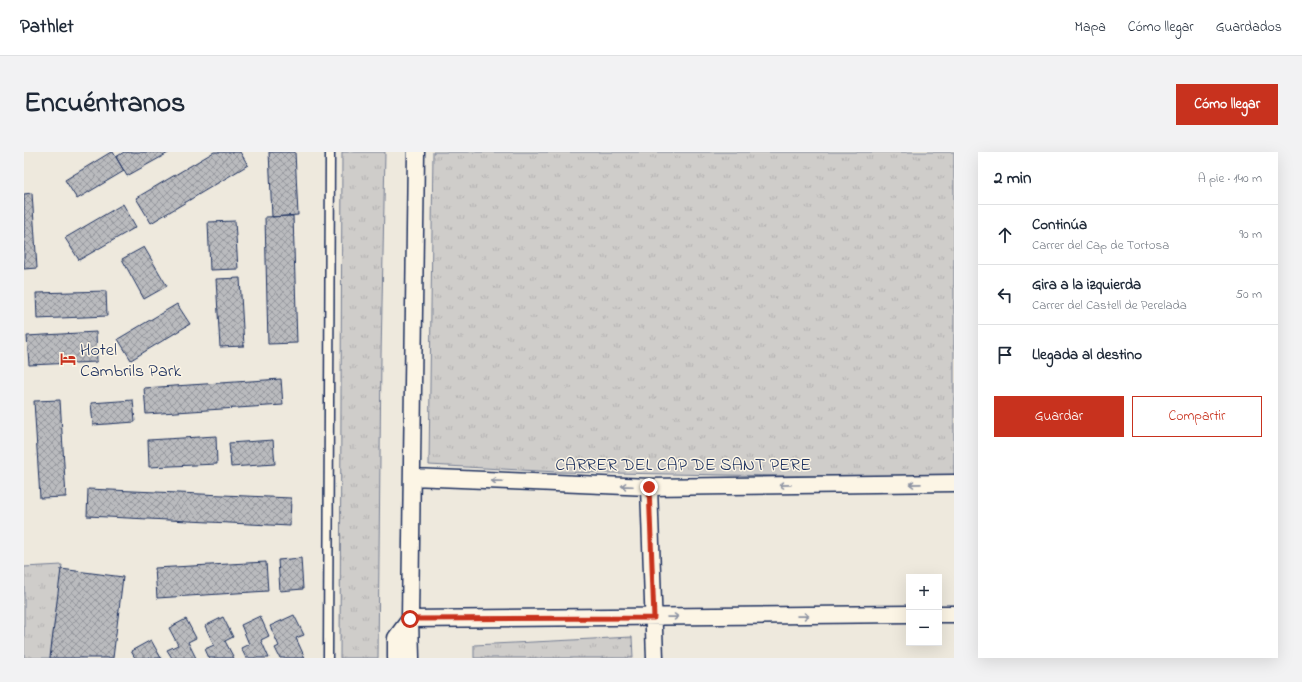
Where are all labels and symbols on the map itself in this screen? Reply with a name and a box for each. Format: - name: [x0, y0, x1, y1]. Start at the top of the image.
- place label: Hotel Cambrils Park: [80, 338, 181, 385]
- hotel icon: Hotel Cambrils Park: [59, 350, 77, 368]
- street label: CARRER DEL CAP DE SANT PERE: [555, 453, 811, 479]
- one-way arrow: [491, 477, 504, 485]
- route end: [640, 478, 658, 496]
- one-way arrow: [909, 480, 922, 487]
- one-way arrow: [779, 481, 792, 489]
- one-way arrow: [621, 483, 634, 490]
- route start: [401, 610, 419, 628]
- one-way arrow: [796, 612, 809, 619]
- one-way arrow: [666, 613, 679, 621]

